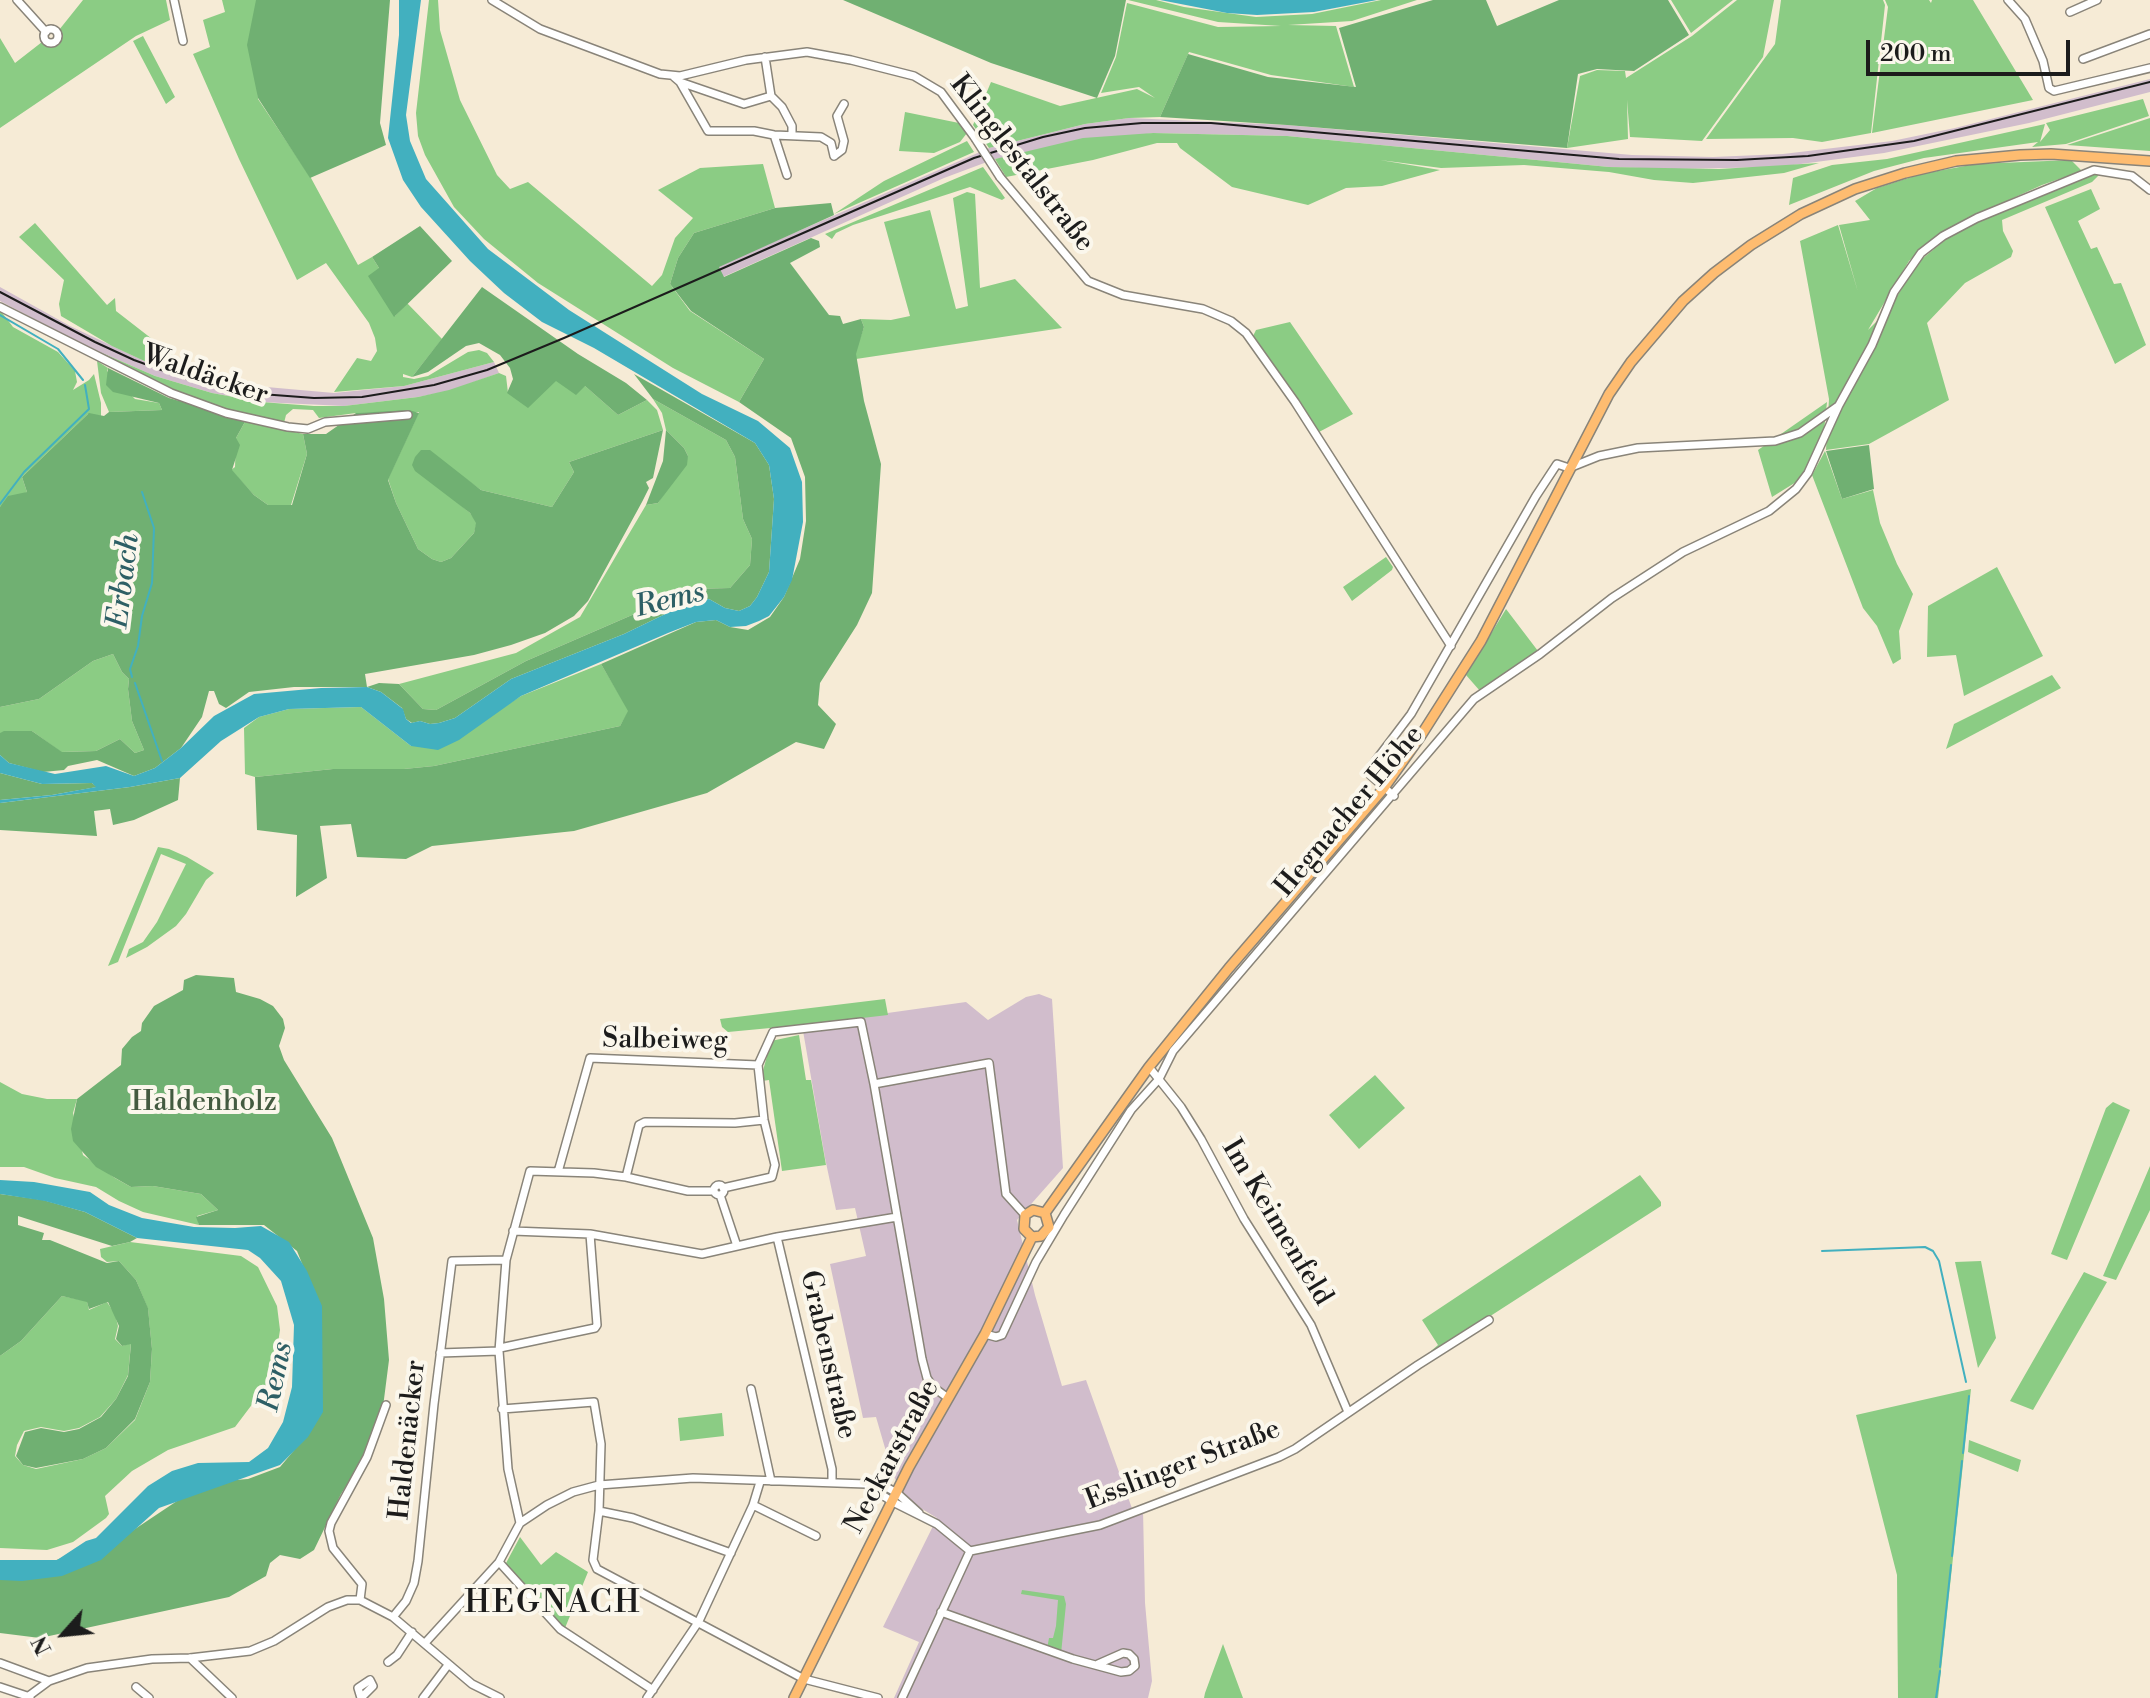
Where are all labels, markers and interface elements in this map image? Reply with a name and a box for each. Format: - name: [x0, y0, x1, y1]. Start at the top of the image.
- scale bar: [1870, 24, 2074, 74]
- text: 200 m: [1880, 39, 1951, 69]
- street label: Klinglestalstraße: [941, 69, 1101, 259]
- street label: Waldäcker: [138, 339, 272, 413]
- water label: Erbach: [101, 532, 149, 630]
- water label: Rems: [631, 575, 709, 627]
- street label: Hegnacher Höhe: [1269, 719, 1431, 905]
- street label: Salbeiweg: [602, 1023, 728, 1059]
- park label: Haldenholz: [131, 1086, 277, 1120]
- street label: Im Keimenfeld: [1213, 1134, 1339, 1312]
- street label: Grabenstraße: [791, 1267, 863, 1443]
- water label: Rems: [252, 1339, 302, 1415]
- street label: Haldenäcker: [384, 1358, 434, 1522]
- street label: Neckarstraße: [839, 1375, 947, 1539]
- street label: Esslinger Straße: [1081, 1413, 1285, 1519]
- district label: HEGNACH: [464, 1585, 642, 1623]
- north arrow: [24, 1594, 104, 1674]
- text: N: [26, 1631, 58, 1659]

